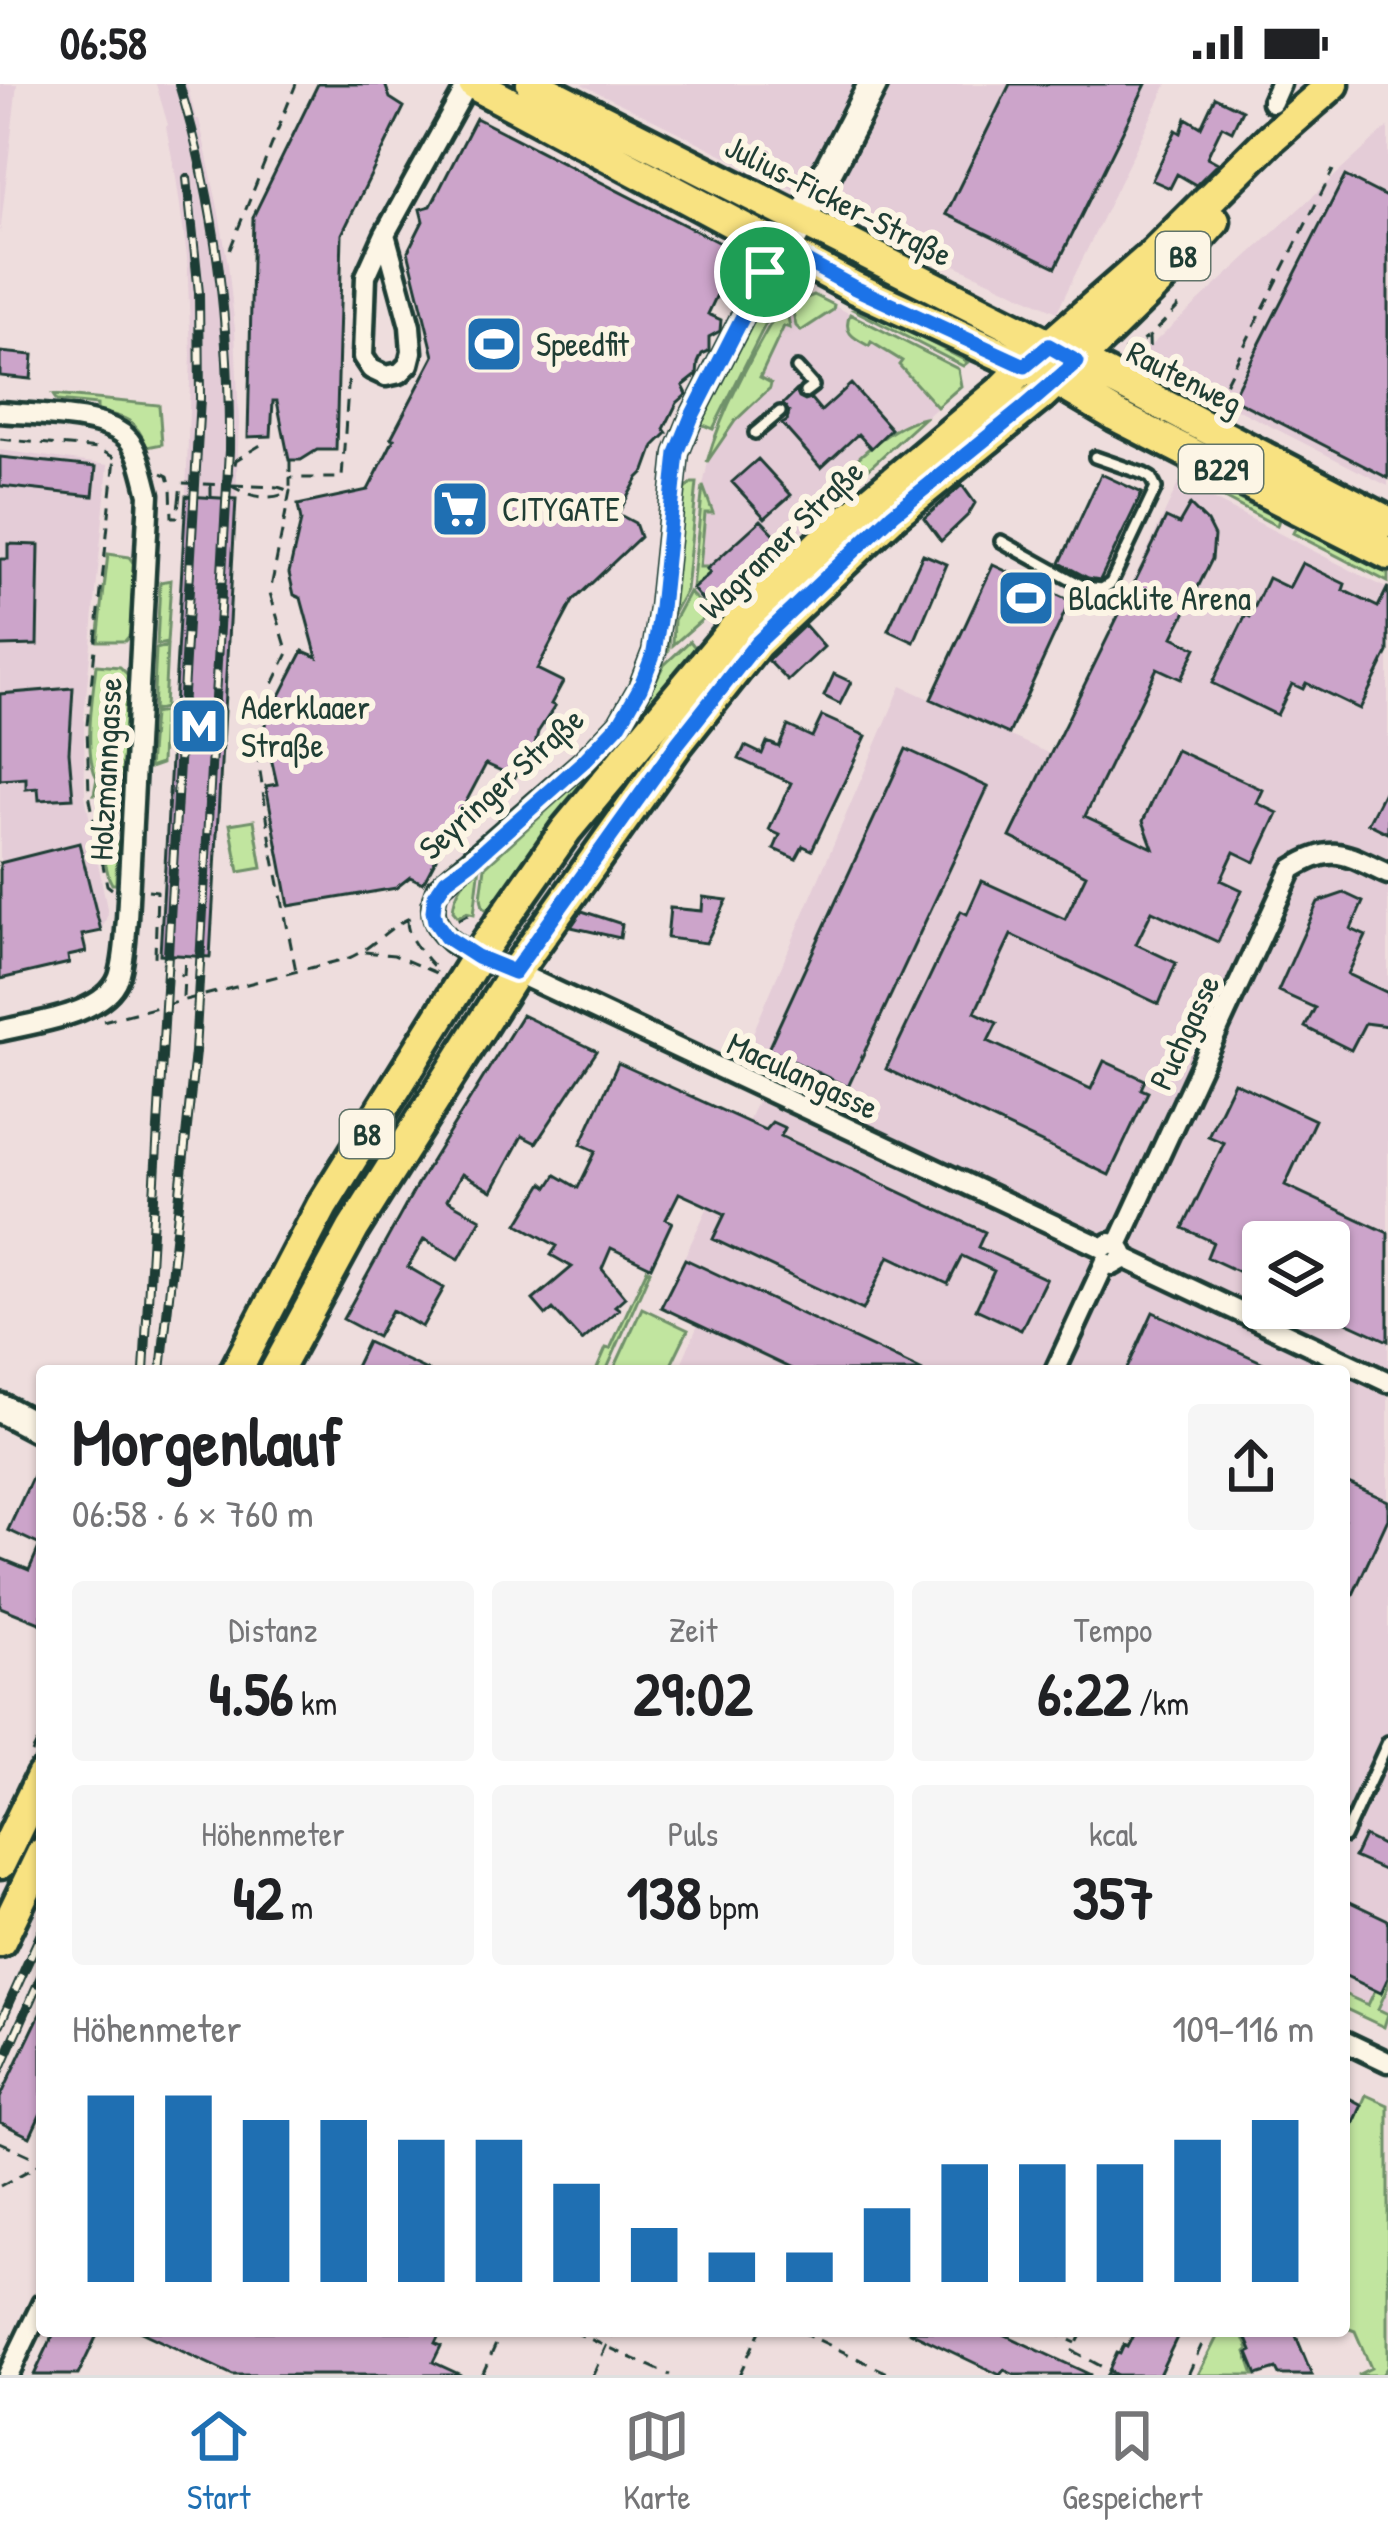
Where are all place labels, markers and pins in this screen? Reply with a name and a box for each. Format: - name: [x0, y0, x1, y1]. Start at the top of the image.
- pin: [714, 221, 816, 323]
- sports icon: Speedfit: [463, 313, 525, 375]
- place label: Speedfit: [536, 322, 630, 367]
- supermarket icon: CITYGATE: [429, 478, 491, 540]
- place label: CITYGATE: [502, 487, 620, 531]
- sports icon: Blacklite Arena: [995, 567, 1057, 629]
- place label: Blacklite Arena: [1068, 576, 1251, 620]
- place label: Aderklaaer Straße: [241, 685, 370, 768]
- metro station icon: Aderklaaer Straße: [168, 695, 230, 757]

